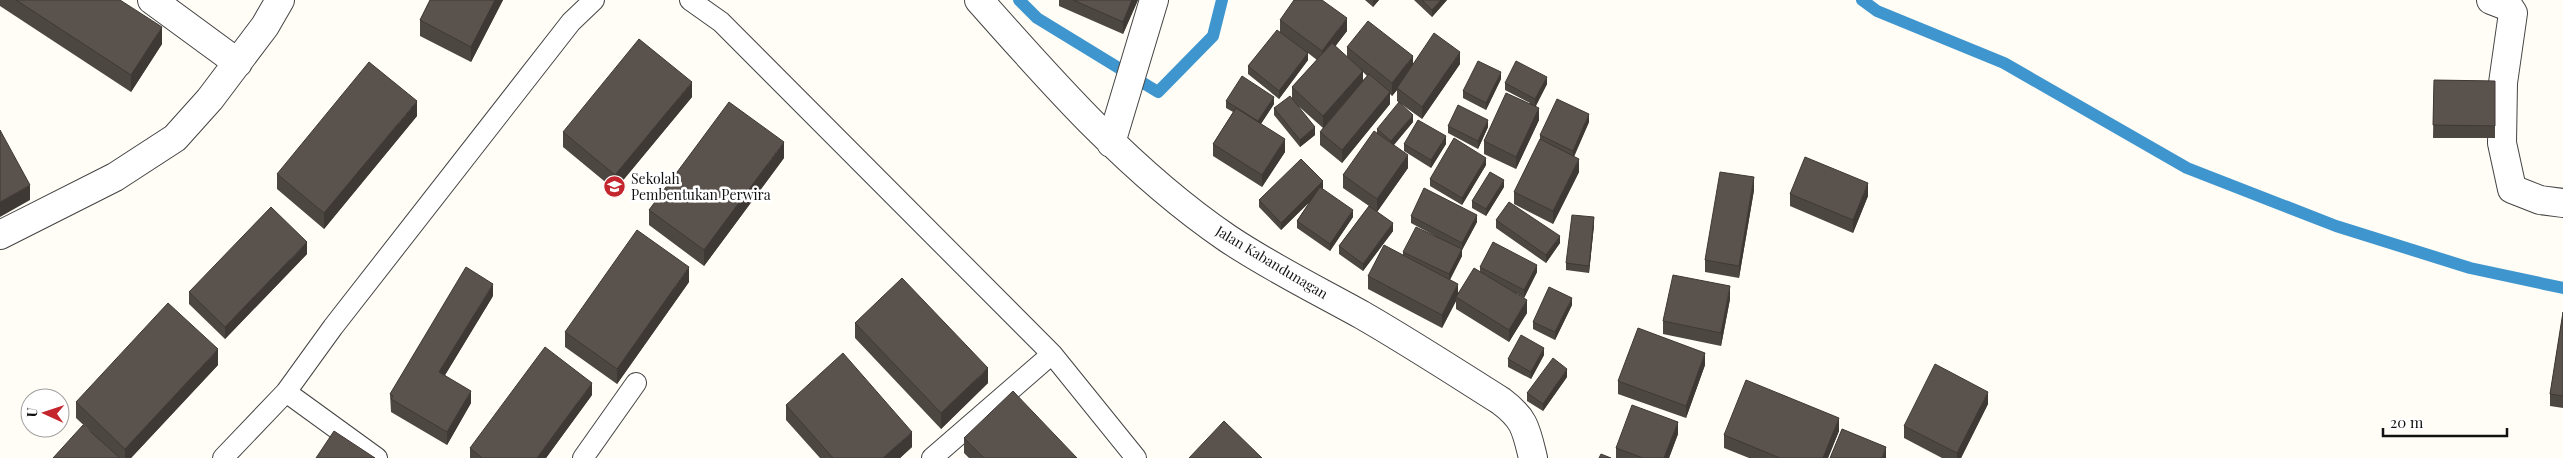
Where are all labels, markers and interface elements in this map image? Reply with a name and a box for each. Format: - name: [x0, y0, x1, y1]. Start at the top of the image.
- place label: Sekolah Pembentukan Perwira: [631, 169, 771, 204]
- school or university icon: Sekolah Pembentukan Perwira: [603, 174, 627, 198]
- street label: Jalan Kabandunagan: [1212, 220, 1332, 303]
- north arrow: [20, 388, 70, 438]
- scale bar: [2383, 406, 2507, 438]
- text: U: [22, 407, 41, 418]
- text: 20 m: [2390, 412, 2424, 432]

